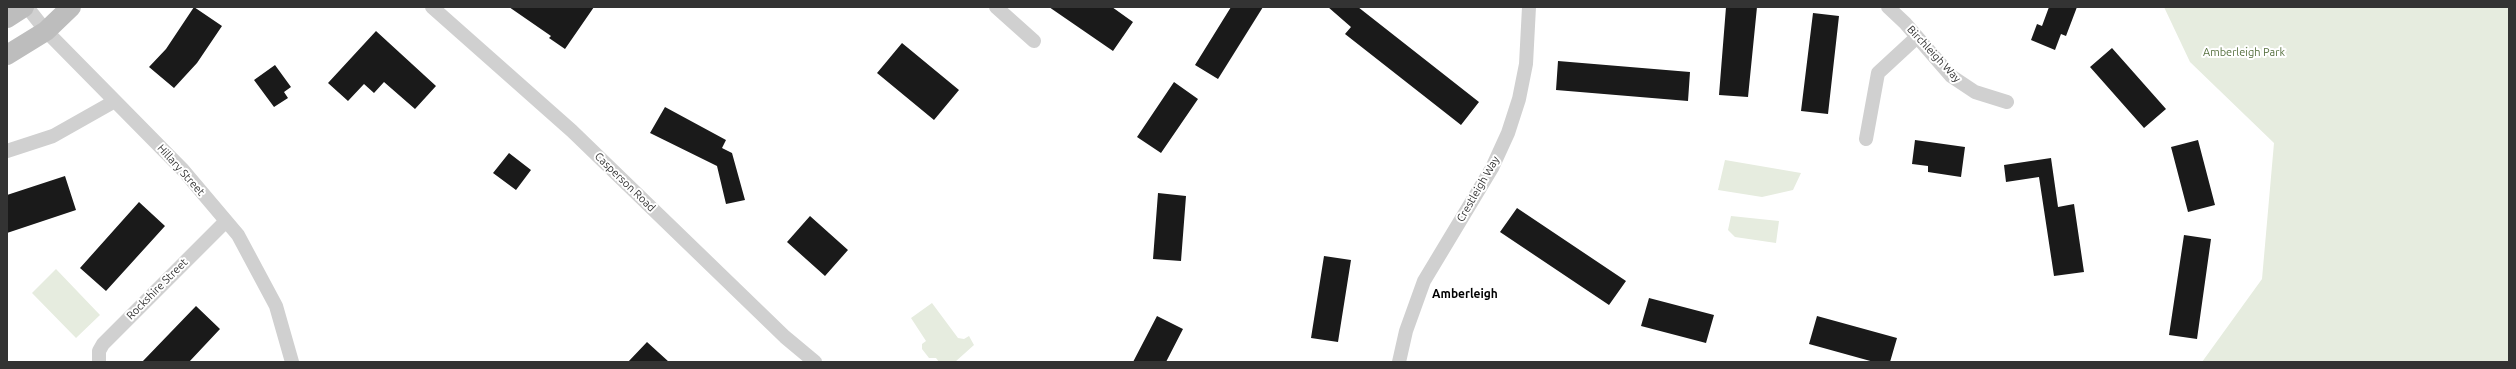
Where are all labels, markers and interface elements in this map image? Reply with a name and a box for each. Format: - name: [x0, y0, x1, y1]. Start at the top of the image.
- street label: Birchleigh Way: [1904, 23, 1964, 85]
- park label: Amberleigh Park: [2203, 45, 2285, 59]
- street label: Hillary Street: [154, 142, 208, 198]
- street label: Casperson Road: [592, 150, 658, 214]
- street label: Crestleigh Way: [1454, 154, 1502, 224]
- street label: Rockshire Street: [124, 256, 190, 322]
- district label: Amberleigh: [1432, 287, 1498, 301]

